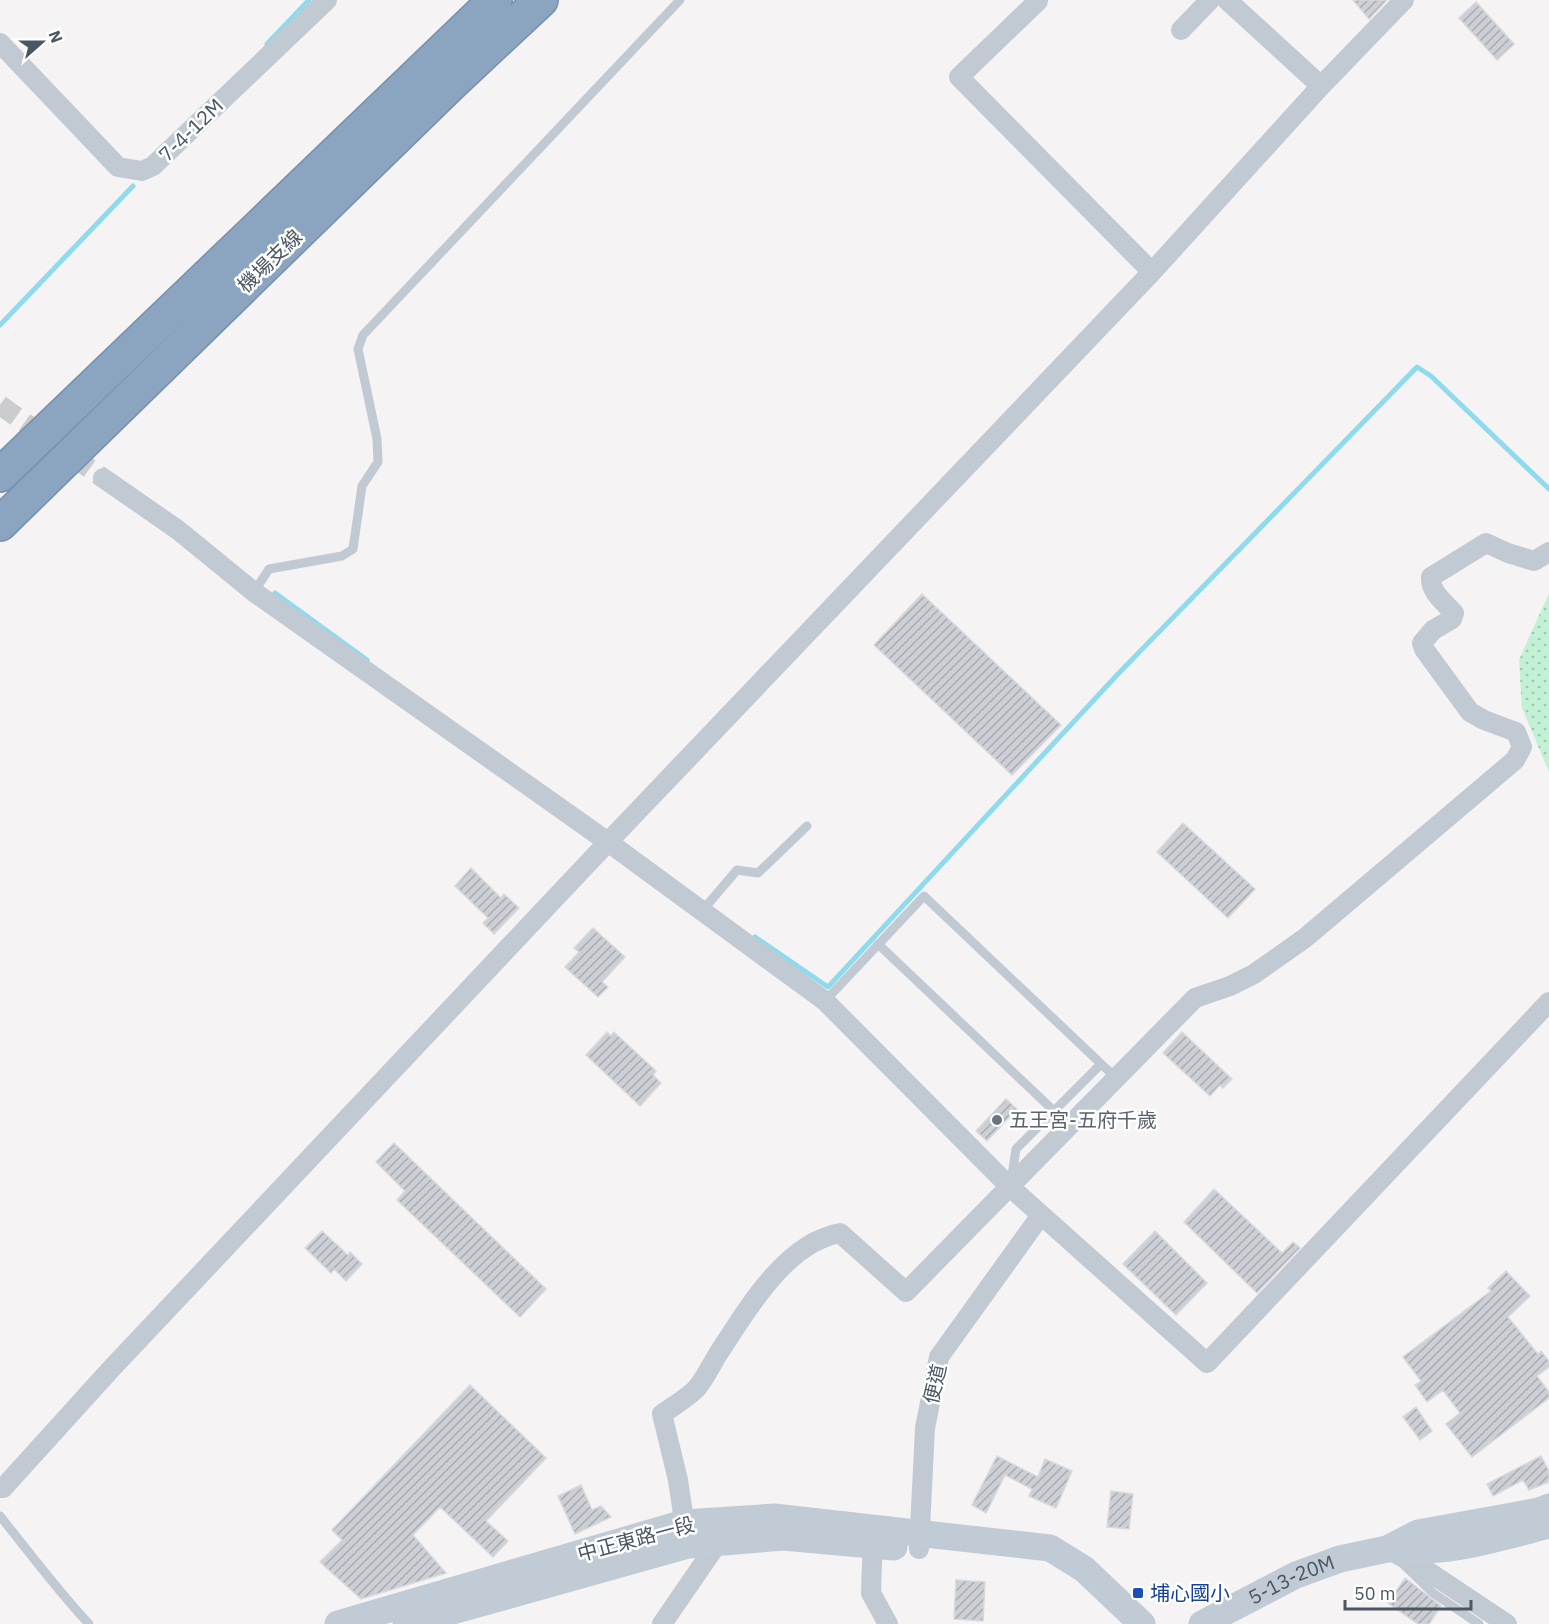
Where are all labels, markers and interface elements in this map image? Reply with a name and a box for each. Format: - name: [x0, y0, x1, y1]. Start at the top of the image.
- north arrow: [12, 12, 72, 72]
- text: N: [45, 28, 67, 46]
- street label: 7-4-12M: [152, 92, 229, 167]
- street label: 機場支線: [232, 223, 308, 298]
- place label: 五王宮-五府千歲: [1009, 1106, 1157, 1133]
- marker: 五王宮-五府千歲: [990, 1113, 1004, 1127]
- street label: 便道: [917, 1361, 952, 1406]
- street label: 中正東路一段: [574, 1510, 697, 1567]
- street label: 5-13-20M: [1243, 1548, 1338, 1611]
- scale bar: [1345, 1573, 1471, 1611]
- place label: 埔心國小: [1150, 1579, 1230, 1606]
- text: 50 m: [1354, 1582, 1396, 1605]
- marker: 埔心國小: [1131, 1586, 1145, 1600]

